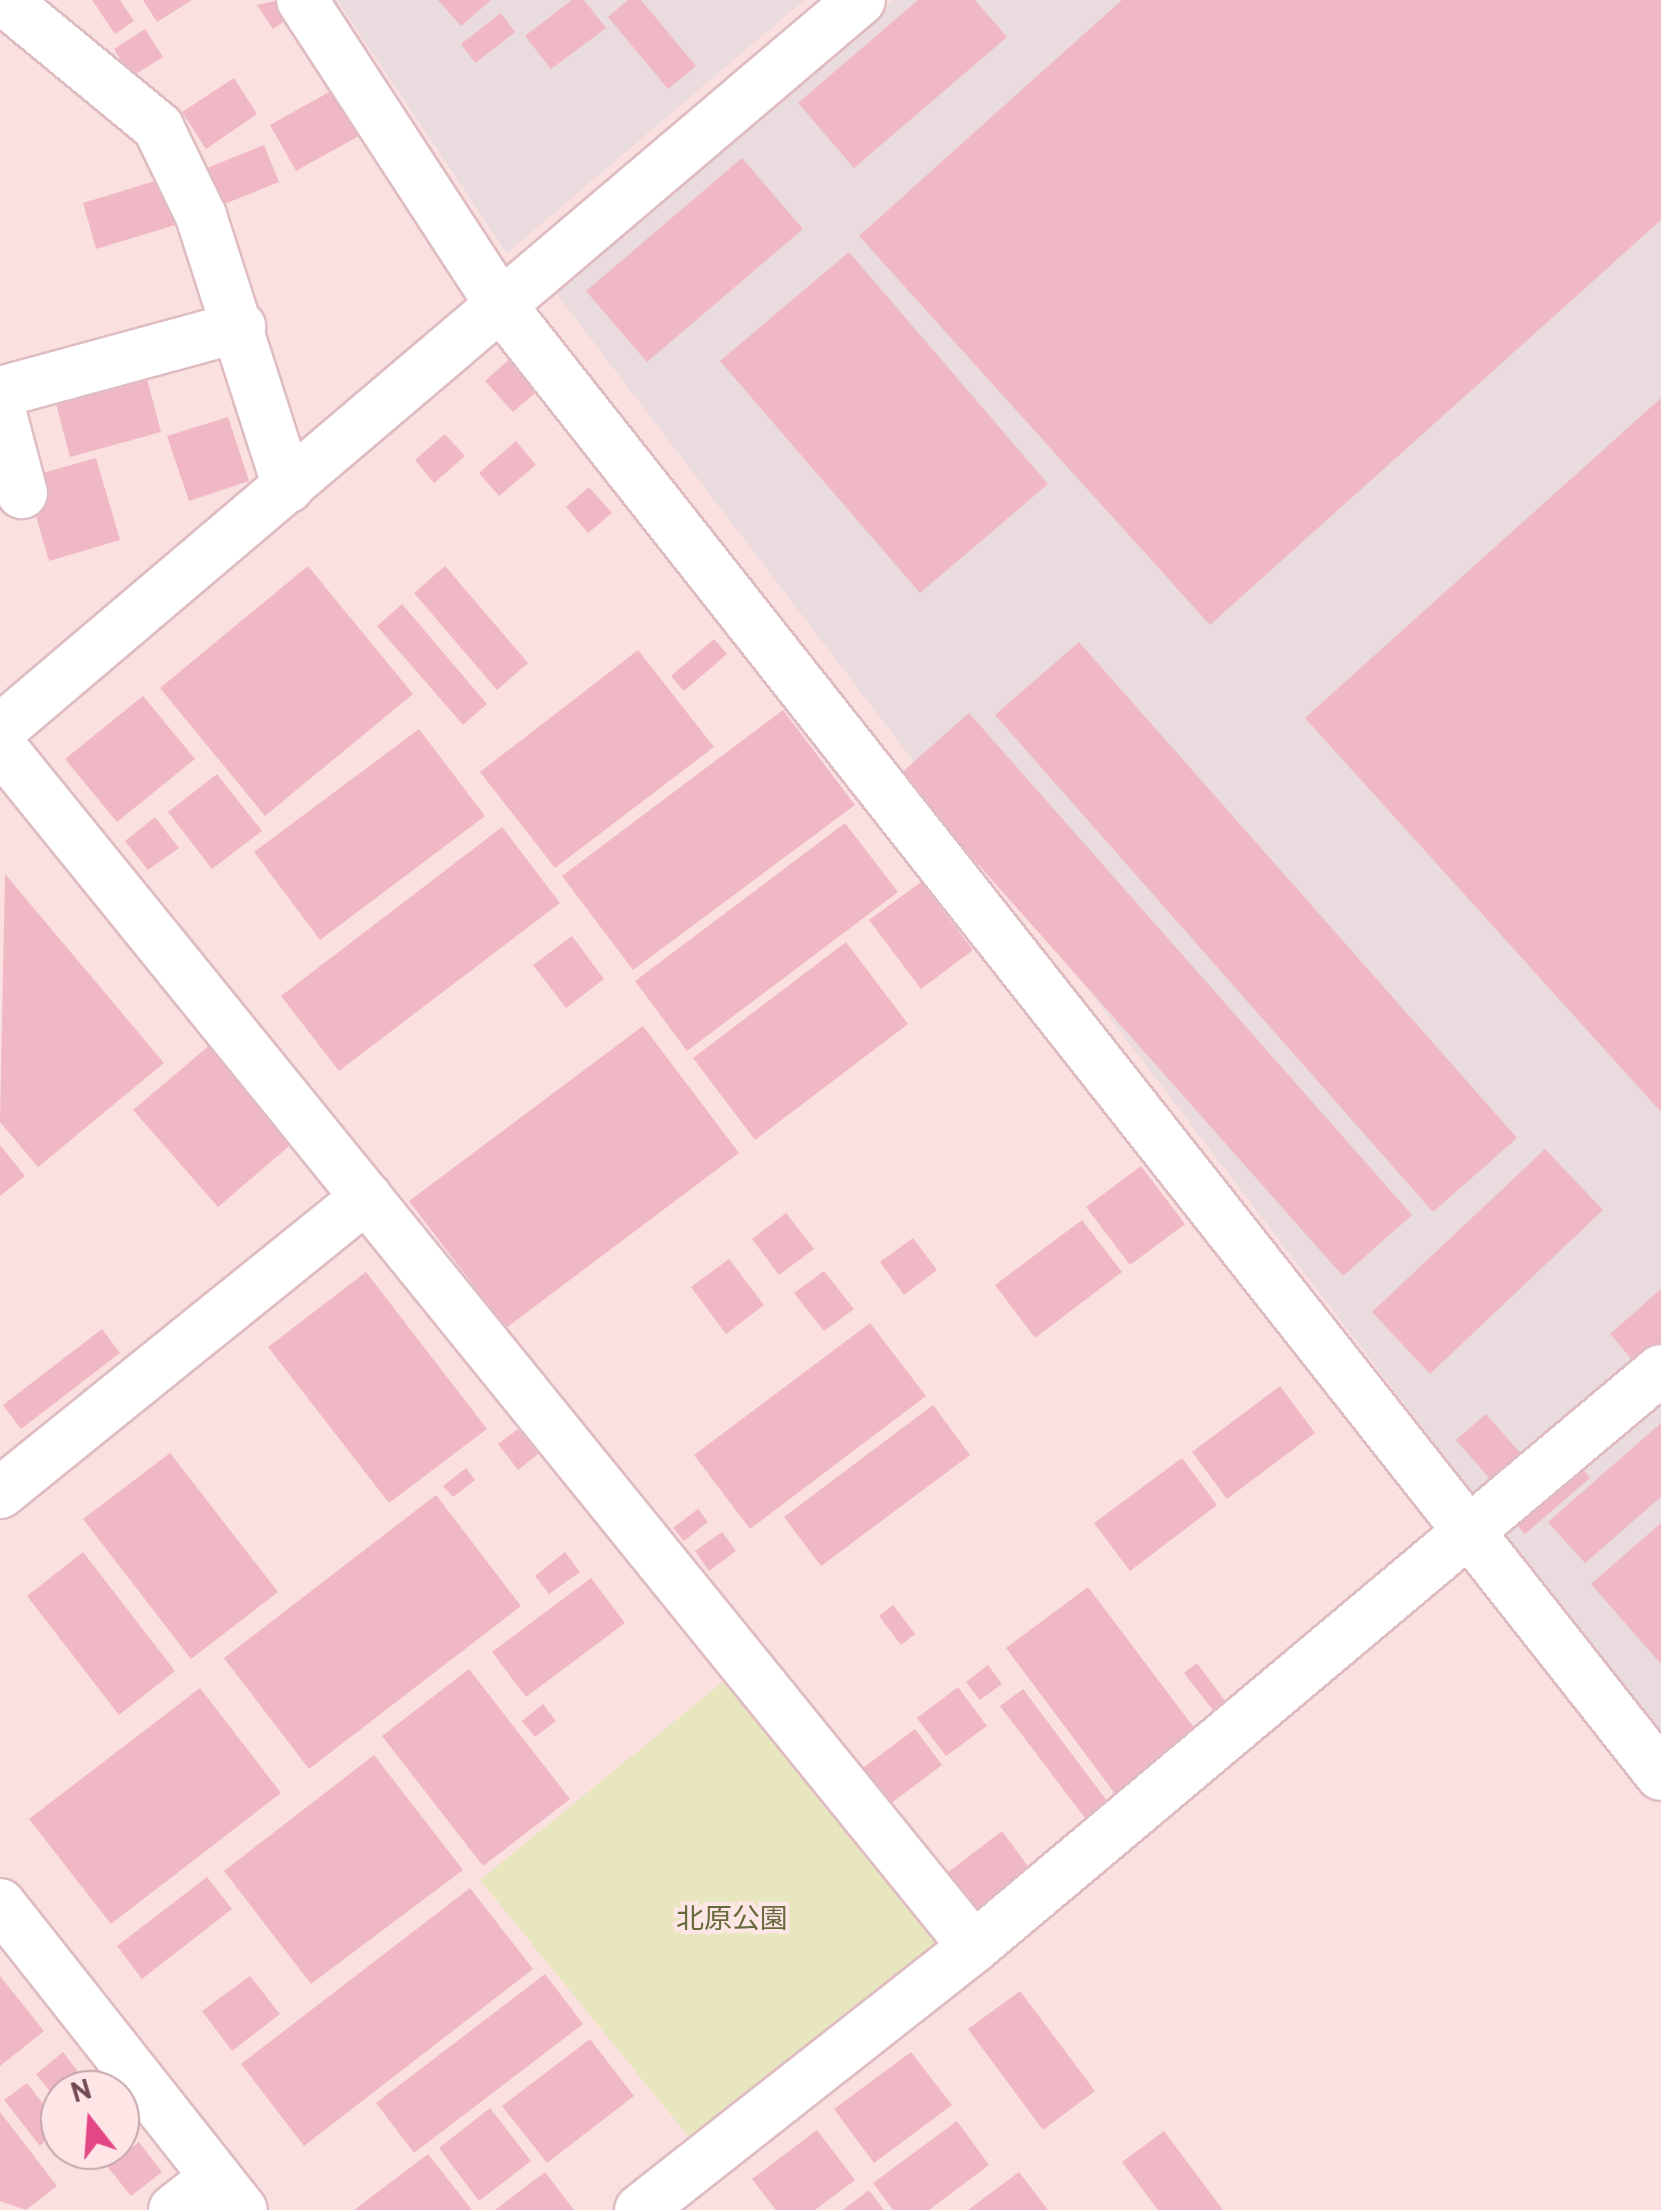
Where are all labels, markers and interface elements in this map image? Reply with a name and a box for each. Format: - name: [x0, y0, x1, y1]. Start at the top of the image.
- park label: 北原公園: [676, 1904, 788, 1938]
- north arrow: [40, 2070, 140, 2170]
- text: N: [67, 2073, 97, 2113]

